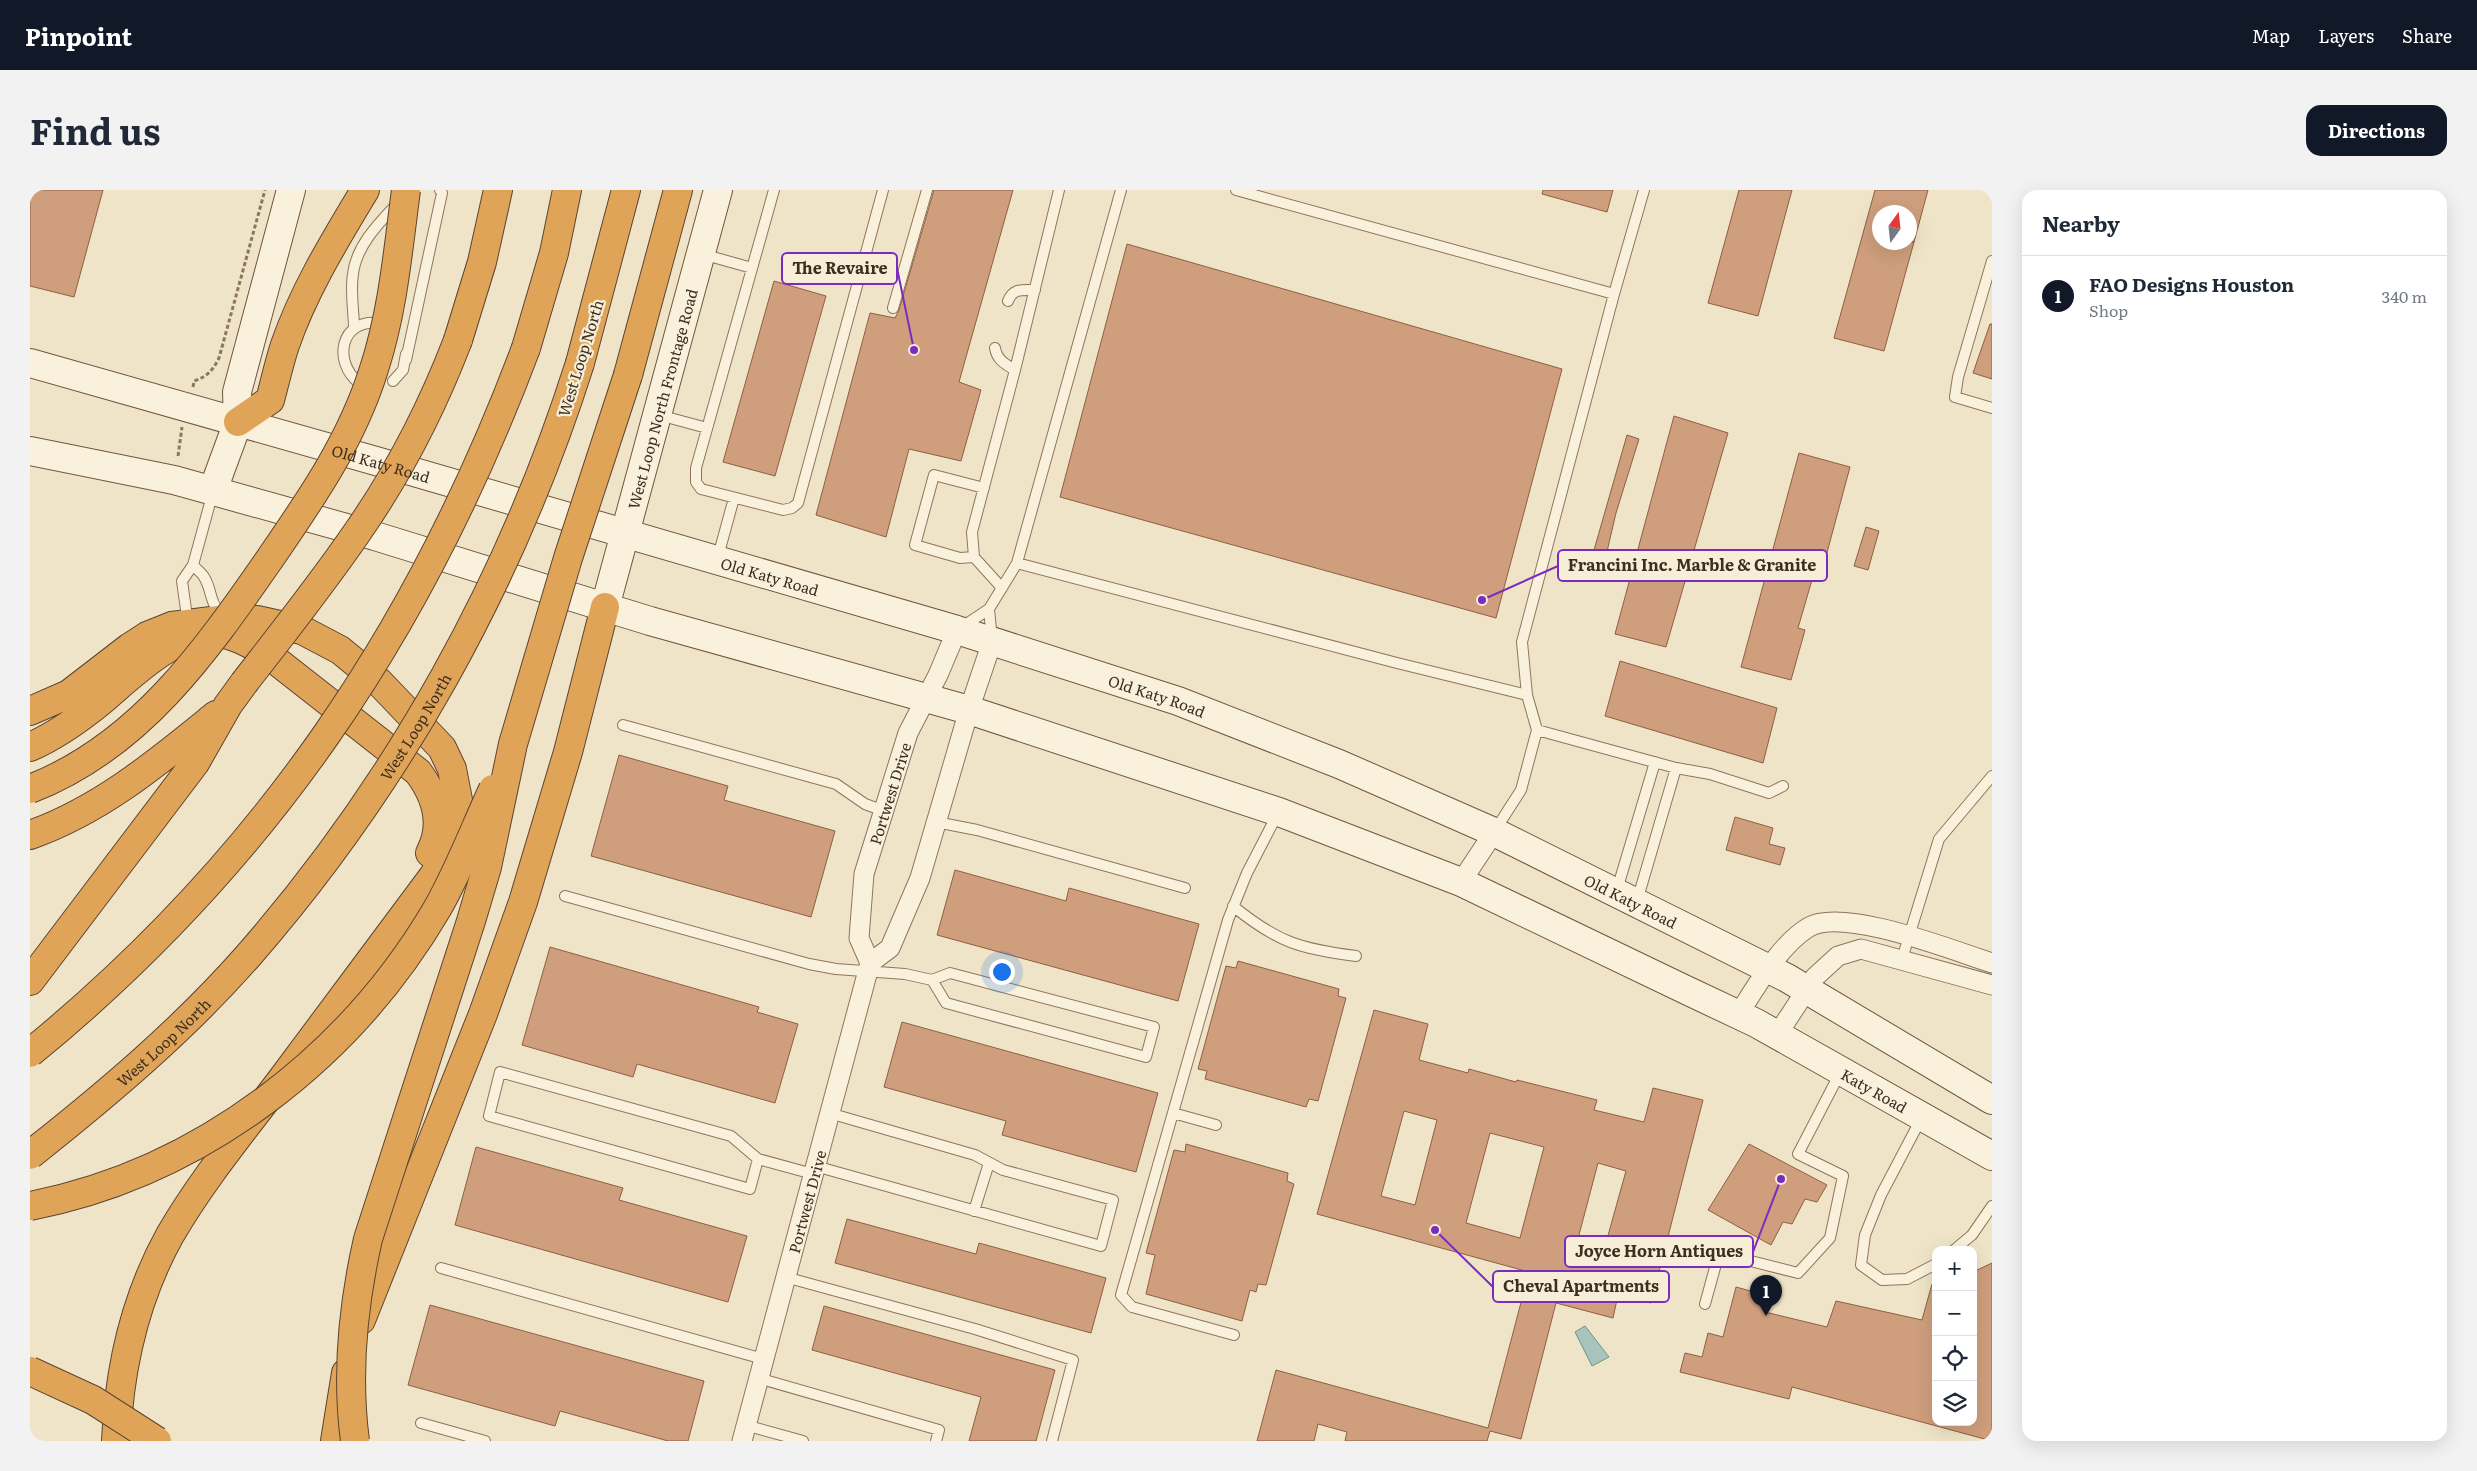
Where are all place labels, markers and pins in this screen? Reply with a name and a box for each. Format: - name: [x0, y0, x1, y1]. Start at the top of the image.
- callout: The Revaire: [782, 253, 897, 284]
- callout: Francini Inc. Marble & Granite: [1558, 550, 1827, 581]
- callout: Joyce Horn Antiques: [1565, 1236, 1753, 1267]
- callout: Cheval Apartments: [1493, 1271, 1669, 1302]
- pin: 1: [1750, 1275, 1782, 1316]

